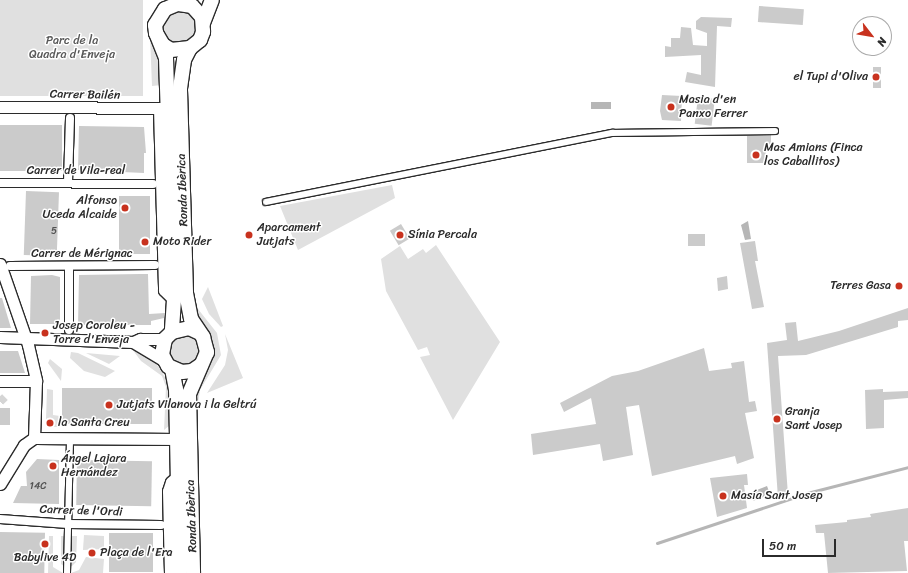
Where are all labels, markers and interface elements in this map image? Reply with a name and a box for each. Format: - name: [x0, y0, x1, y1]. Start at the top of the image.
- north arrow: [852, 16, 892, 56]
- park label: Parc de la Quadra d'Enveja: [29, 34, 115, 62]
- text: N: [872, 34, 892, 50]
- place label: el Tupi d'Oliva: [794, 70, 868, 84]
- marker: el Tupi d'Oliva: [871, 72, 881, 82]
- street label: Carrer Bailén: [50, 87, 120, 103]
- place label: Masia d'en Panxo Ferrer: [679, 93, 748, 121]
- marker: Masia d'en Panxo Ferrer: [666, 102, 676, 112]
- place label: Mas Amians (Finca los Caballitos): [764, 141, 862, 169]
- marker: Mas Amians (Finca los Caballitos): [751, 150, 761, 160]
- street label: Ronda Ibèrica: [175, 153, 191, 227]
- street label: Carrer de Vila-real: [27, 164, 125, 178]
- place label: Alfonso Uceda Alcaide: [43, 194, 117, 222]
- marker: Alfonso Uceda Alcaide: [120, 203, 130, 213]
- place label: Aparcament Jutjats: [257, 221, 320, 249]
- house number: 5: [51, 226, 57, 238]
- place label: Sínia Percala: [408, 228, 478, 242]
- marker: Aparcament Jutjats: [244, 230, 254, 240]
- marker: Sínia Percala: [395, 230, 405, 240]
- place label: Moto Rider: [153, 235, 211, 249]
- marker: Moto Rider: [140, 237, 150, 247]
- street label: Carrer de Mérignac: [31, 247, 133, 261]
- place label: Terres Gasa: [830, 279, 891, 293]
- marker: Terres Gasa: [894, 281, 904, 291]
- place label: Josep Coroleu - Torre d'Enveja: [53, 319, 135, 347]
- marker: Josep Coroleu - Torre d'Enveja: [40, 328, 50, 338]
- place label: Jutjats Vilanova i la Geltrú: [117, 398, 257, 412]
- marker: Jutjats Vilanova i la Geltrú: [104, 400, 114, 410]
- place label: Granja Sant Josep: [785, 405, 843, 433]
- marker: Granja Sant Josep: [772, 414, 782, 424]
- place label: la Santa Creu: [58, 416, 130, 430]
- marker: la Santa Creu: [45, 418, 55, 428]
- place label: Ángel Lajara Hernández: [61, 452, 127, 480]
- marker: Ángel Lajara Hernández: [48, 461, 58, 471]
- street label: Ronda Ibèrica: [184, 479, 200, 553]
- house number: 14C: [30, 481, 46, 493]
- place label: Masía Sant Josep: [731, 489, 823, 503]
- marker: Masía Sant Josep: [718, 491, 728, 501]
- street label: Carrer de l'Ordi: [39, 502, 123, 520]
- scale bar: [764, 531, 838, 557]
- text: 50 m: [769, 535, 796, 557]
- marker: Babylive 4D: [40, 539, 50, 549]
- place label: Plaça de l'Era: [100, 546, 173, 560]
- marker: Plaça de l'Era: [87, 548, 97, 558]
- place label: Babylive 4D: [14, 551, 76, 565]

